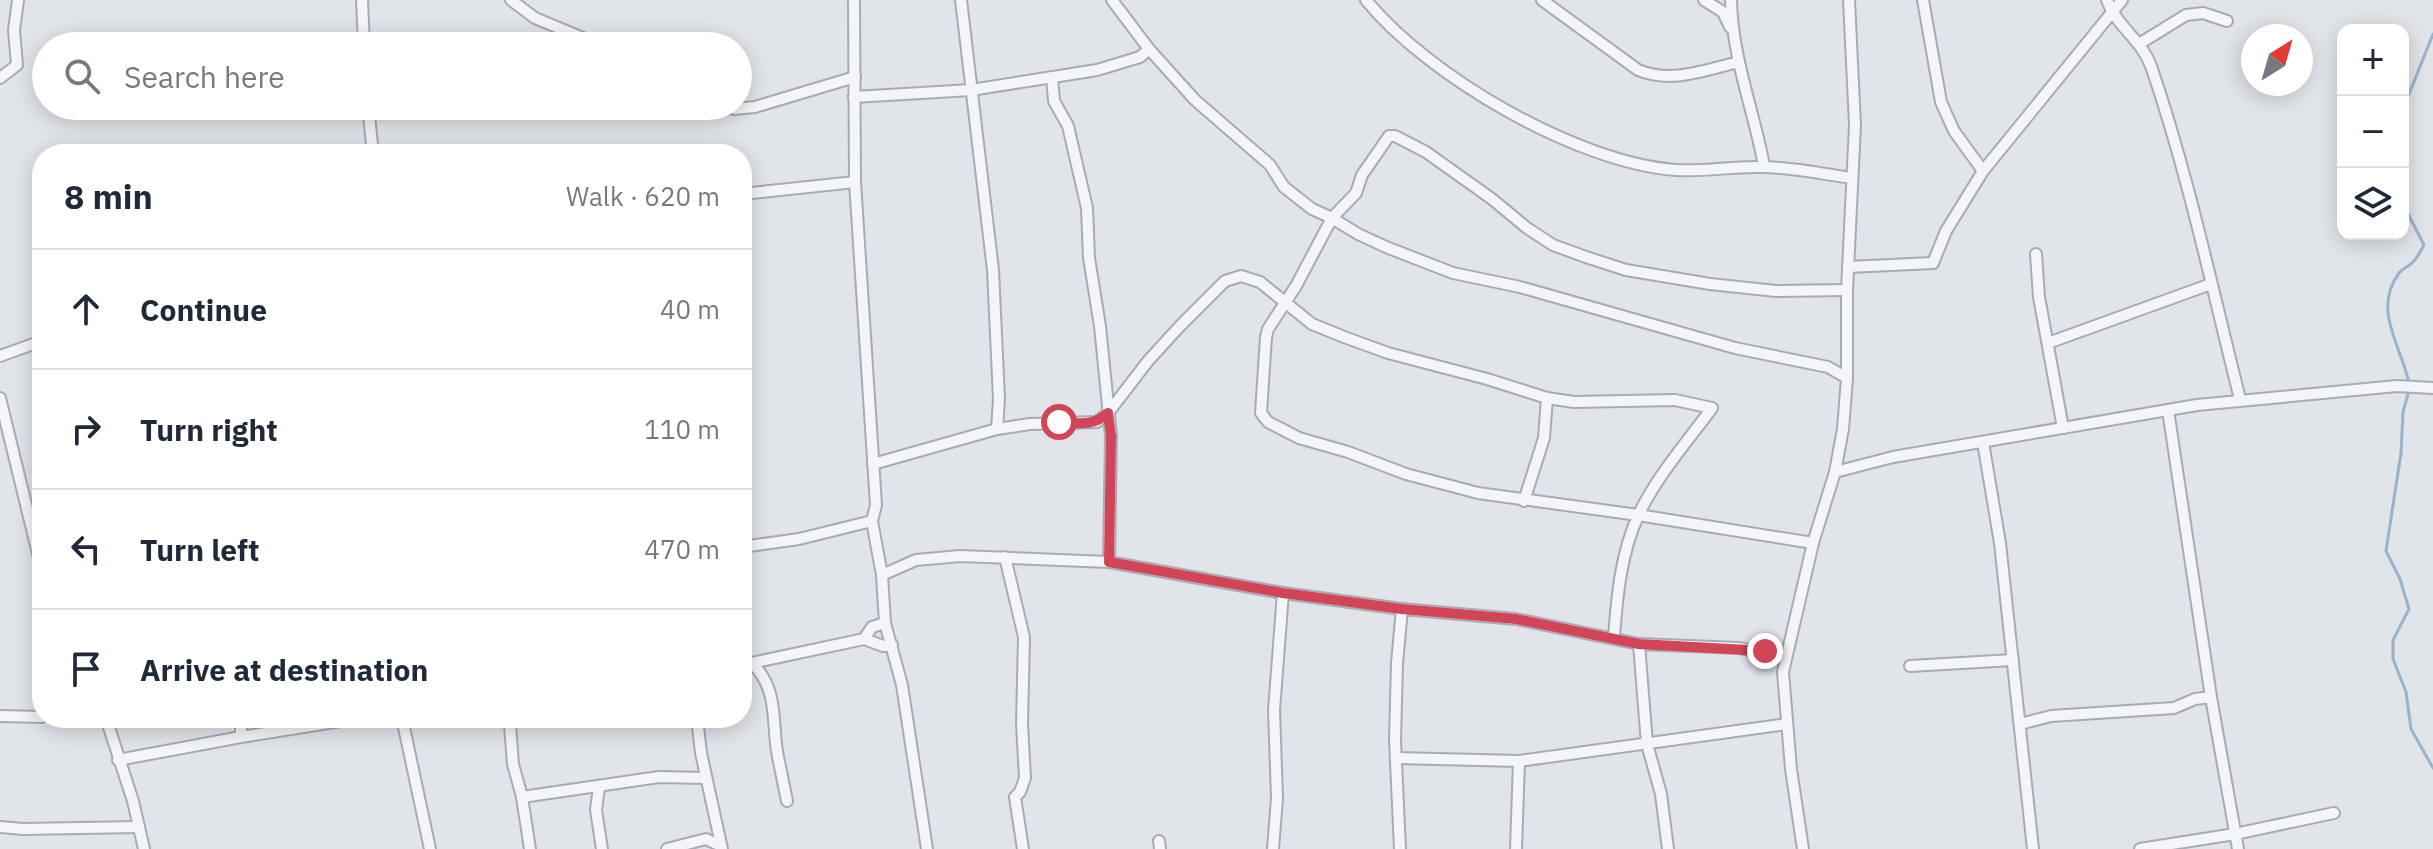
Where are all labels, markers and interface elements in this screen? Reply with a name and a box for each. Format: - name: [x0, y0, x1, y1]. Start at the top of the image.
- north arrow: [2241, 24, 2313, 96]
- map controls: [2337, 24, 2409, 240]
- button: +: [2337, 24, 2409, 96]
- search box: [32, 32, 752, 120]
- icon: search: [60, 54, 104, 98]
- text: Search here: [124, 57, 285, 96]
- button: −: [2337, 96, 2409, 168]
- button: layers: [2337, 168, 2409, 240]
- text: 8 min: [64, 174, 153, 218]
- text: Walk · 620 m: [566, 179, 720, 213]
- icon: ahead: [64, 287, 108, 331]
- text: Continue: [140, 290, 267, 329]
- text: 40 m: [660, 292, 720, 326]
- route start: [1041, 404, 1077, 440]
- icon: right: [64, 407, 108, 451]
- text: Turn right: [140, 410, 278, 449]
- text: 110 m: [644, 412, 720, 446]
- icon: left: [64, 527, 108, 571]
- text: Turn left: [140, 530, 259, 569]
- text: 470 m: [644, 532, 720, 566]
- route end: [1747, 633, 1783, 669]
- icon: arrive: [64, 647, 108, 691]
- text: Arrive at destination: [140, 650, 428, 689]

